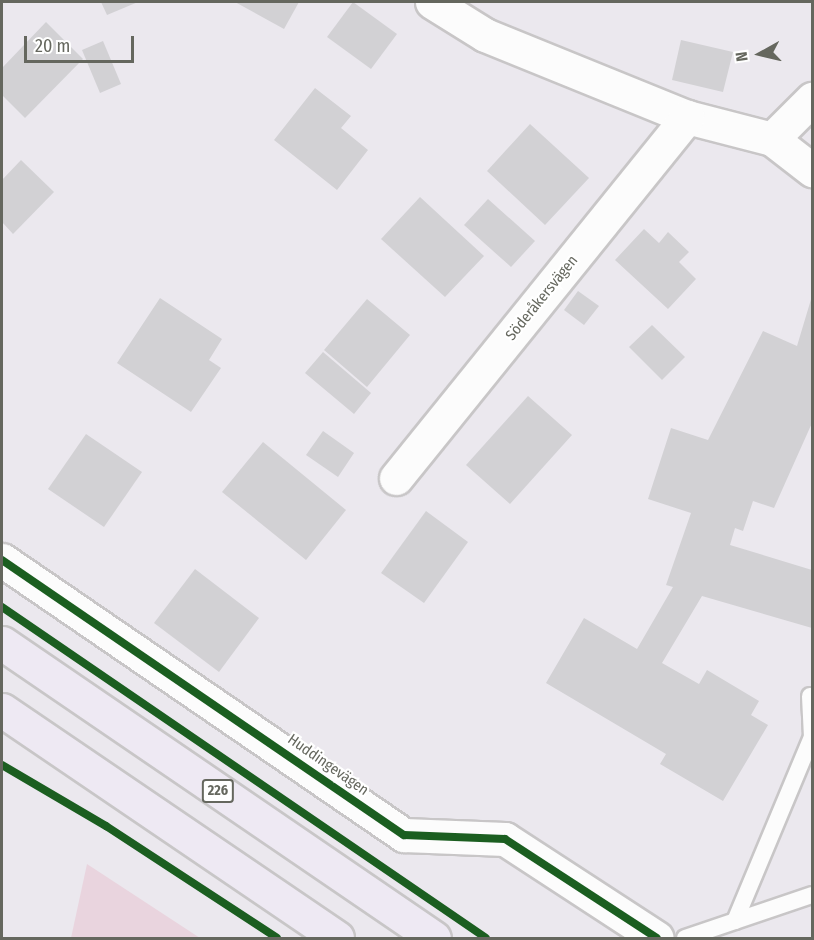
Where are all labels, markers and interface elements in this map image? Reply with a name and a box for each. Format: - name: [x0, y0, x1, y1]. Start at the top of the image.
- scale bar: [27, 24, 136, 62]
- north arrow: [730, 24, 790, 84]
- text: 20 m: [35, 35, 70, 57]
- text: N: [732, 51, 752, 63]
- street label: Söderåkersvägen: [502, 252, 582, 344]
- street label: Huddingevägen: [284, 730, 372, 800]
- road number: 226: [202, 780, 234, 802]

